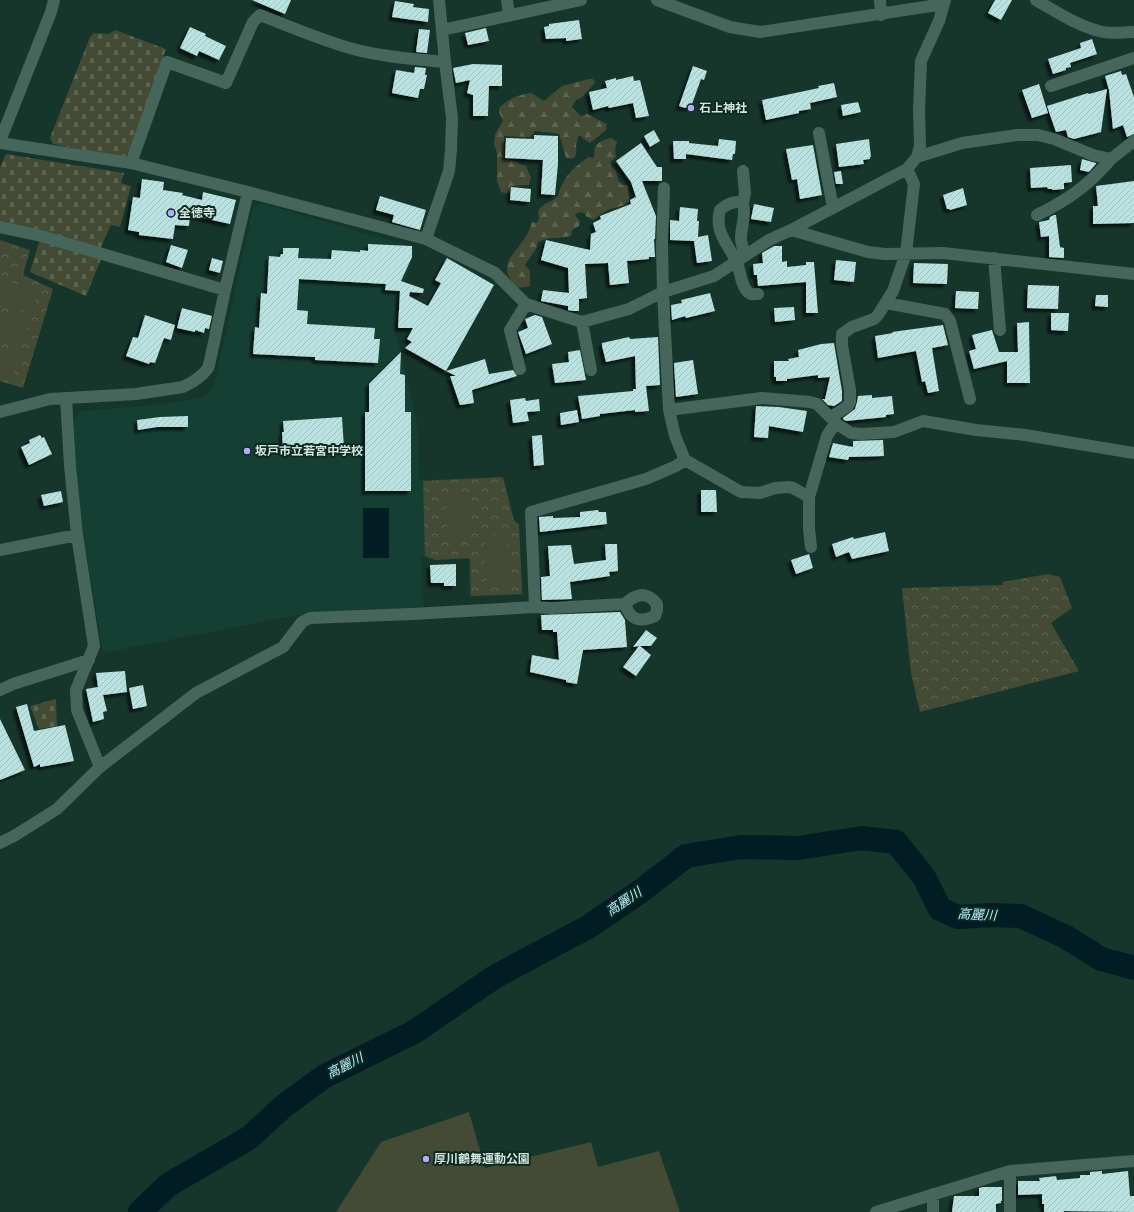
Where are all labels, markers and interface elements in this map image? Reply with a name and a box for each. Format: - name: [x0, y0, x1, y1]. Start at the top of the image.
- place label: 石上神社: [699, 100, 747, 117]
- marker: 石上神社: [686, 103, 696, 113]
- place label: 全徳寺: [179, 205, 215, 222]
- marker: 全徳寺: [166, 208, 176, 218]
- place label: 坂戸市立若宮中学校: [255, 443, 363, 460]
- marker: 坂戸市立若宮中学校: [242, 446, 252, 456]
- water label: 高麗川: [603, 883, 647, 920]
- water label: 高麗川: [957, 905, 999, 925]
- water label: 高麗川: [324, 1048, 368, 1083]
- place label: 厚川鶴舞運動公園: [434, 1151, 530, 1168]
- marker: 厚川鶴舞運動公園: [421, 1154, 431, 1164]

